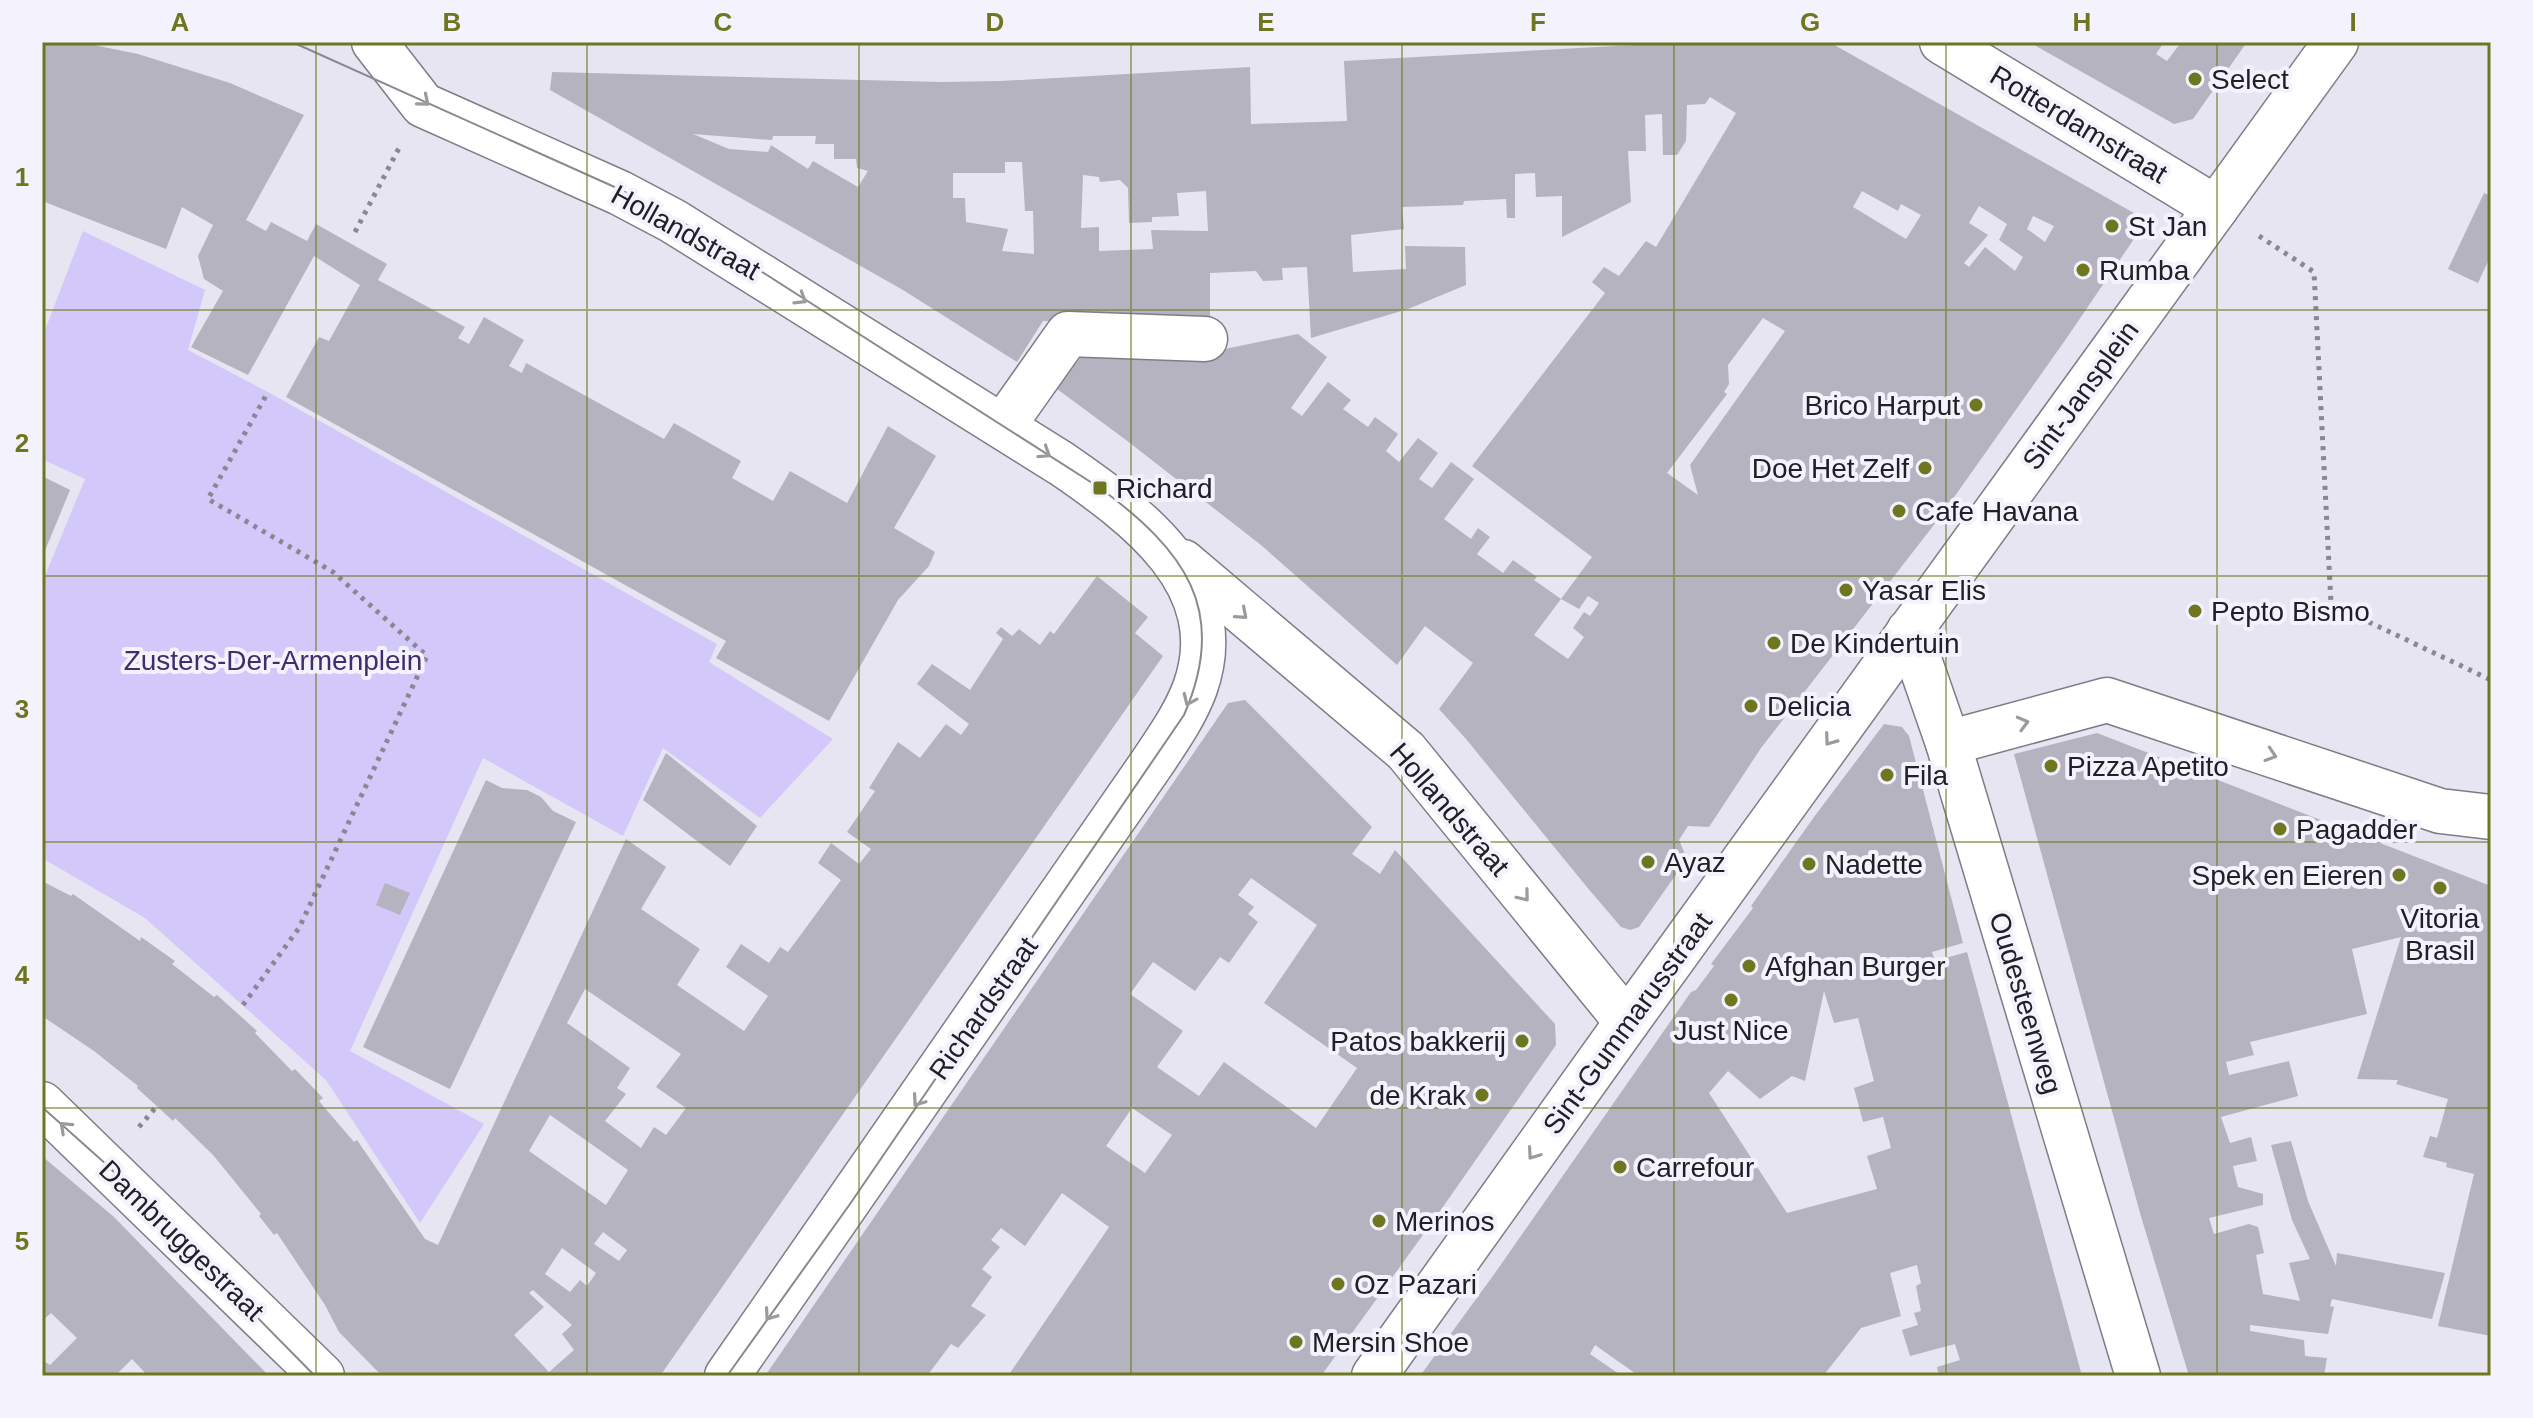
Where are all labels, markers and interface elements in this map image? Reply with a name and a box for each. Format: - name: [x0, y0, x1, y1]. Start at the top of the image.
- text: A: [171, 7, 190, 37]
- text: B: [443, 7, 461, 37]
- text: C: [714, 7, 733, 37]
- text: D: [986, 7, 1004, 37]
- text: E: [1257, 7, 1275, 37]
- text: F: [1530, 7, 1546, 37]
- text: G: [1800, 7, 1820, 37]
- text: H: [2073, 7, 2091, 37]
- text: I: [2349, 7, 2357, 37]
- street label: Rotterdamstraat: [1985, 59, 2173, 190]
- place label: Select: [2211, 64, 2289, 95]
- marker: Select: [2186, 70, 2204, 88]
- one-way arrow: [414, 91, 429, 106]
- text: 1: [15, 162, 29, 192]
- street label: Hollandstraat: [606, 179, 766, 286]
- place label: St Jan: [2128, 211, 2207, 242]
- marker: St Jan: [2103, 217, 2121, 235]
- place label: Rumba: [2099, 255, 2190, 286]
- marker: Rumba: [2074, 261, 2092, 279]
- one-way arrow: [793, 290, 807, 305]
- street label: Sint-Jansplein: [2016, 315, 2145, 476]
- place label: Brico Harput: [1804, 390, 1960, 421]
- marker: Brico Harput: [1967, 396, 1985, 414]
- text: 2: [15, 428, 29, 458]
- one-way arrow: [1036, 444, 1051, 459]
- place label: Doe Het Zelf: [1752, 453, 1909, 484]
- marker: Doe Het Zelf: [1916, 459, 1934, 477]
- place label: Richard: [1116, 473, 1212, 504]
- marker: Richard: [1091, 479, 1109, 497]
- place label: Cafe Havana: [1915, 496, 2079, 527]
- marker: Cafe Havana: [1890, 502, 1908, 520]
- place label: Yasar Elis: [1862, 575, 1986, 606]
- marker: Yasar Elis: [1837, 581, 1855, 599]
- place label: Pepto Bismo: [2211, 596, 2370, 627]
- marker: Pepto Bismo: [2186, 602, 2204, 620]
- one-way arrow: [1233, 604, 1248, 619]
- place label: De Kindertuin: [1790, 628, 1960, 659]
- marker: De Kindertuin: [1765, 634, 1783, 652]
- park label: Zusters-Der-Armenplein: [124, 645, 422, 676]
- place label: Delicia: [1767, 691, 1851, 722]
- one-way arrow: [1183, 692, 1199, 707]
- text: 3: [15, 694, 29, 724]
- marker: Delicia: [1742, 697, 1760, 715]
- one-way arrow: [2015, 716, 2029, 732]
- one-way arrow: [1826, 731, 1840, 746]
- street label: Hollandstraat: [1384, 737, 1516, 882]
- one-way arrow: [2263, 745, 2277, 761]
- place label: Pizza Apetito: [2067, 751, 2229, 782]
- marker: Pizza Apetito: [2042, 757, 2060, 775]
- place label: Fila: [1903, 760, 1949, 791]
- marker: Fila: [1878, 766, 1896, 784]
- place label: Pagadder: [2296, 814, 2417, 845]
- marker: Pagadder: [2271, 820, 2289, 838]
- place label: Ayaz: [1664, 847, 1726, 878]
- place label: Nadette: [1825, 849, 1923, 880]
- marker: Ayaz: [1639, 853, 1657, 871]
- marker: Nadette: [1800, 855, 1818, 873]
- place label: Spek en Eieren: [2192, 860, 2383, 891]
- marker: Spek en Eieren: [2390, 866, 2408, 884]
- marker: Vitoria Brasil: [2431, 879, 2449, 897]
- one-way arrow: [1514, 887, 1528, 902]
- place label: Vitoria Brasil: [2401, 903, 2480, 966]
- street label: Sint-Gummarusstraat: [1537, 906, 1718, 1140]
- street label: Oudesteenweg: [1983, 909, 2068, 1098]
- street label: Richardstraat: [923, 931, 1044, 1085]
- place label: Afghan Burger: [1765, 951, 1946, 982]
- marker: Afghan Burger: [1740, 957, 1758, 975]
- text: 4: [15, 960, 30, 990]
- marker: Just Nice: [1722, 991, 1740, 1009]
- place label: Just Nice: [1673, 1015, 1789, 1046]
- place label: Patos bakkerij: [1330, 1026, 1506, 1057]
- marker: Patos bakkerij: [1513, 1032, 1531, 1050]
- place label: de Krak: [1370, 1080, 1467, 1111]
- marker: de Krak: [1473, 1086, 1491, 1104]
- one-way arrow: [913, 1093, 928, 1107]
- one-way arrow: [60, 1121, 74, 1136]
- one-way arrow: [1528, 1145, 1542, 1159]
- place label: Carrefour: [1636, 1152, 1754, 1183]
- street label: Dambruggestraat: [93, 1154, 270, 1327]
- marker: Carrefour: [1611, 1158, 1629, 1176]
- place label: Merinos: [1395, 1206, 1495, 1237]
- marker: Merinos: [1370, 1212, 1388, 1230]
- text: 5: [15, 1226, 29, 1256]
- place label: Oz Pazari: [1354, 1269, 1477, 1300]
- marker: Oz Pazari: [1329, 1275, 1347, 1293]
- one-way arrow: [765, 1307, 780, 1321]
- place label: Mersin Shoe: [1312, 1327, 1469, 1358]
- marker: Mersin Shoe: [1287, 1333, 1305, 1351]

